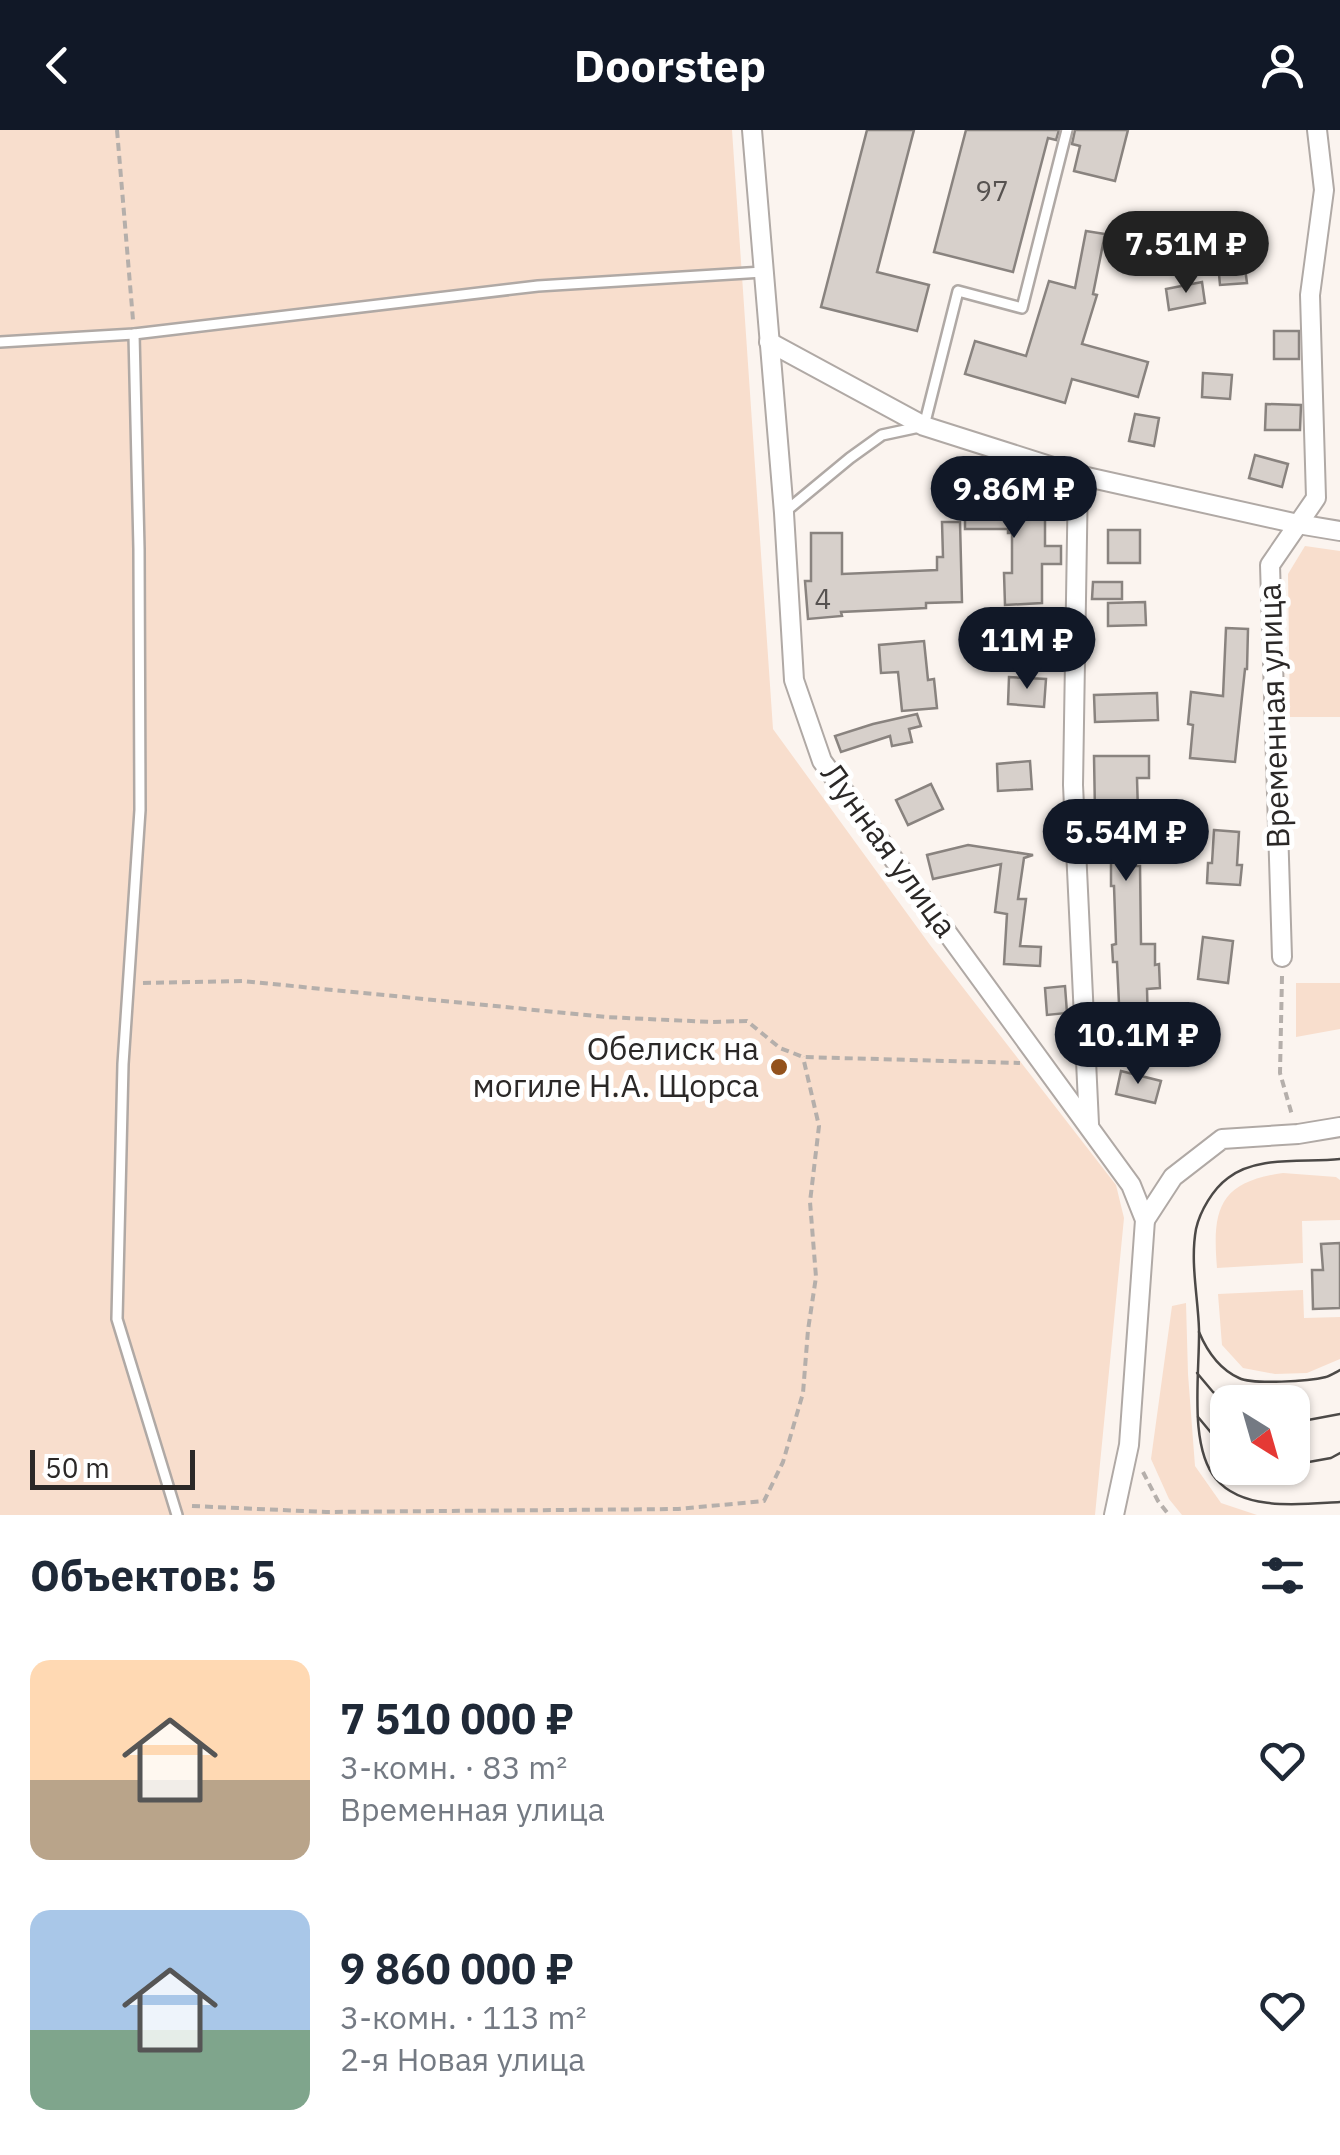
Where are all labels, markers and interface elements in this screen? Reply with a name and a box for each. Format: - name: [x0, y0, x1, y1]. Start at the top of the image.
- text: Doorstep: [574, 36, 766, 94]
- icon: back: [30, 38, 85, 93]
- icon: person: [1255, 38, 1310, 93]
- house number: 97: [975, 172, 1009, 209]
- pin: 7.51M ₽: [1094, 211, 1278, 296]
- text: 7.51M ₽: [1125, 222, 1247, 264]
- pin: 9.86M ₽: [922, 456, 1106, 541]
- text: 9.86M ₽: [953, 467, 1075, 509]
- house number: 4: [815, 580, 831, 617]
- street label: Временная улица: [1247, 583, 1299, 849]
- pin: 11M ₽: [957, 607, 1097, 692]
- text: 11M ₽: [980, 618, 1074, 660]
- street label: Лунная улица: [812, 754, 967, 945]
- pin: 5.54M ₽: [1034, 799, 1218, 884]
- text: 5.54M ₽: [1065, 810, 1187, 852]
- pin: 10.1M ₽: [1046, 1002, 1230, 1087]
- text: 10.1M ₽: [1077, 1013, 1199, 1055]
- place label: Обелиск на могиле Н.А. Щорса: [473, 1027, 759, 1106]
- marker: Обелиск на могиле Н.А. Щорса: [768, 1056, 790, 1078]
- north arrow: [1210, 1385, 1310, 1485]
- map controls: [1210, 1385, 1310, 1485]
- scale bar: [30, 1445, 195, 1490]
- text: 50 m: [45, 1449, 110, 1486]
- text: Объектов: 5: [30, 1548, 276, 1603]
- icon: filters: [1255, 1548, 1310, 1603]
- text: 7 510 000 ₽: [340, 1691, 574, 1746]
- icon: home: [110, 1700, 230, 1820]
- icon: heart: [1255, 1733, 1310, 1788]
- text: 3-комн. · 83 m²: [340, 1746, 567, 1788]
- text: Временная улица: [340, 1788, 605, 1830]
- text: 9 860 000 ₽: [340, 1941, 574, 1996]
- icon: home: [110, 1950, 230, 2070]
- icon: heart: [1255, 1983, 1310, 2038]
- text: 3-комн. · 113 m²: [340, 1996, 586, 2038]
- text: 2-я Новая улица: [340, 2038, 585, 2080]

